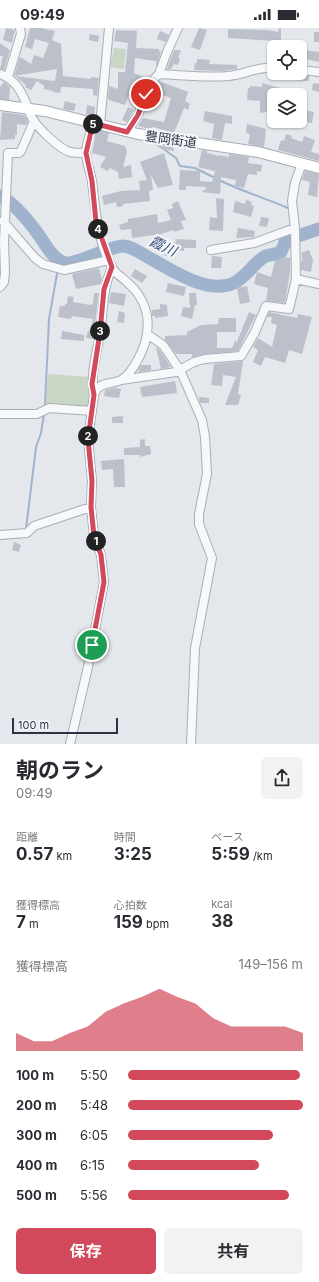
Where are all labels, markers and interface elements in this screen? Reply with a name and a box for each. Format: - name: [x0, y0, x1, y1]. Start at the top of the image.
- text: 09:49: [20, 5, 65, 24]
- map controls: [267, 40, 307, 128]
- button: locate: [267, 40, 307, 80]
- pin: [129, 77, 163, 111]
- icon: check: [135, 83, 157, 105]
- button: layers: [267, 88, 307, 128]
- pin: 5: [83, 114, 103, 134]
- text: 5: [89, 117, 97, 131]
- street label: 豊岡街道: [144, 127, 198, 151]
- pin: 4: [88, 219, 108, 239]
- text: 4: [94, 222, 102, 236]
- water label: 霞川: [147, 232, 181, 260]
- pin: 3: [90, 321, 110, 341]
- text: 3: [96, 324, 104, 338]
- pin: 2: [78, 426, 98, 446]
- text: 2: [85, 429, 91, 443]
- pin: 1: [86, 531, 106, 551]
- text: 1: [94, 534, 98, 548]
- pin: [75, 628, 109, 662]
- icon: arrive: [81, 634, 103, 656]
- scale bar: [12, 716, 118, 735]
- text: 100 m: [18, 718, 49, 732]
- text: 朝のラン: [16, 757, 104, 783]
- button: share: [261, 757, 303, 799]
- text: 09:49: [16, 785, 52, 801]
- text: 距離: [16, 830, 38, 844]
- text: 時間: [114, 830, 136, 844]
- text: ペース: [211, 830, 244, 844]
- text: 0.57: [16, 844, 53, 864]
- text: 3:25: [114, 844, 152, 864]
- text: 5:59: [211, 844, 250, 864]
- text: km: [53, 849, 72, 863]
- text: /km: [250, 849, 273, 863]
- text: kcal: [211, 897, 232, 911]
- text: 獲得標高: [16, 898, 60, 912]
- text: 心拍数: [114, 898, 147, 912]
- text: 38: [211, 911, 233, 931]
- text: 7: [16, 912, 26, 932]
- text: 159: [114, 912, 143, 932]
- text: m: [26, 917, 39, 931]
- text: bpm: [143, 917, 169, 931]
- text: 149–156 m: [238, 956, 303, 972]
- text: 獲得標高: [16, 958, 68, 974]
- text: 100 m: [16, 1067, 54, 1083]
- text: 5:50: [80, 1067, 108, 1083]
- text: 200 m: [16, 1097, 57, 1113]
- text: 5:48: [80, 1097, 108, 1113]
- text: 300 m: [16, 1127, 57, 1143]
- text: 6:05: [80, 1127, 108, 1143]
- text: 400 m: [16, 1157, 57, 1173]
- text: 6:15: [80, 1157, 105, 1173]
- text: 500 m: [16, 1187, 57, 1203]
- text: 5:56: [80, 1187, 108, 1203]
- button: 保存: [16, 1228, 156, 1274]
- button: 共有: [164, 1228, 303, 1274]

